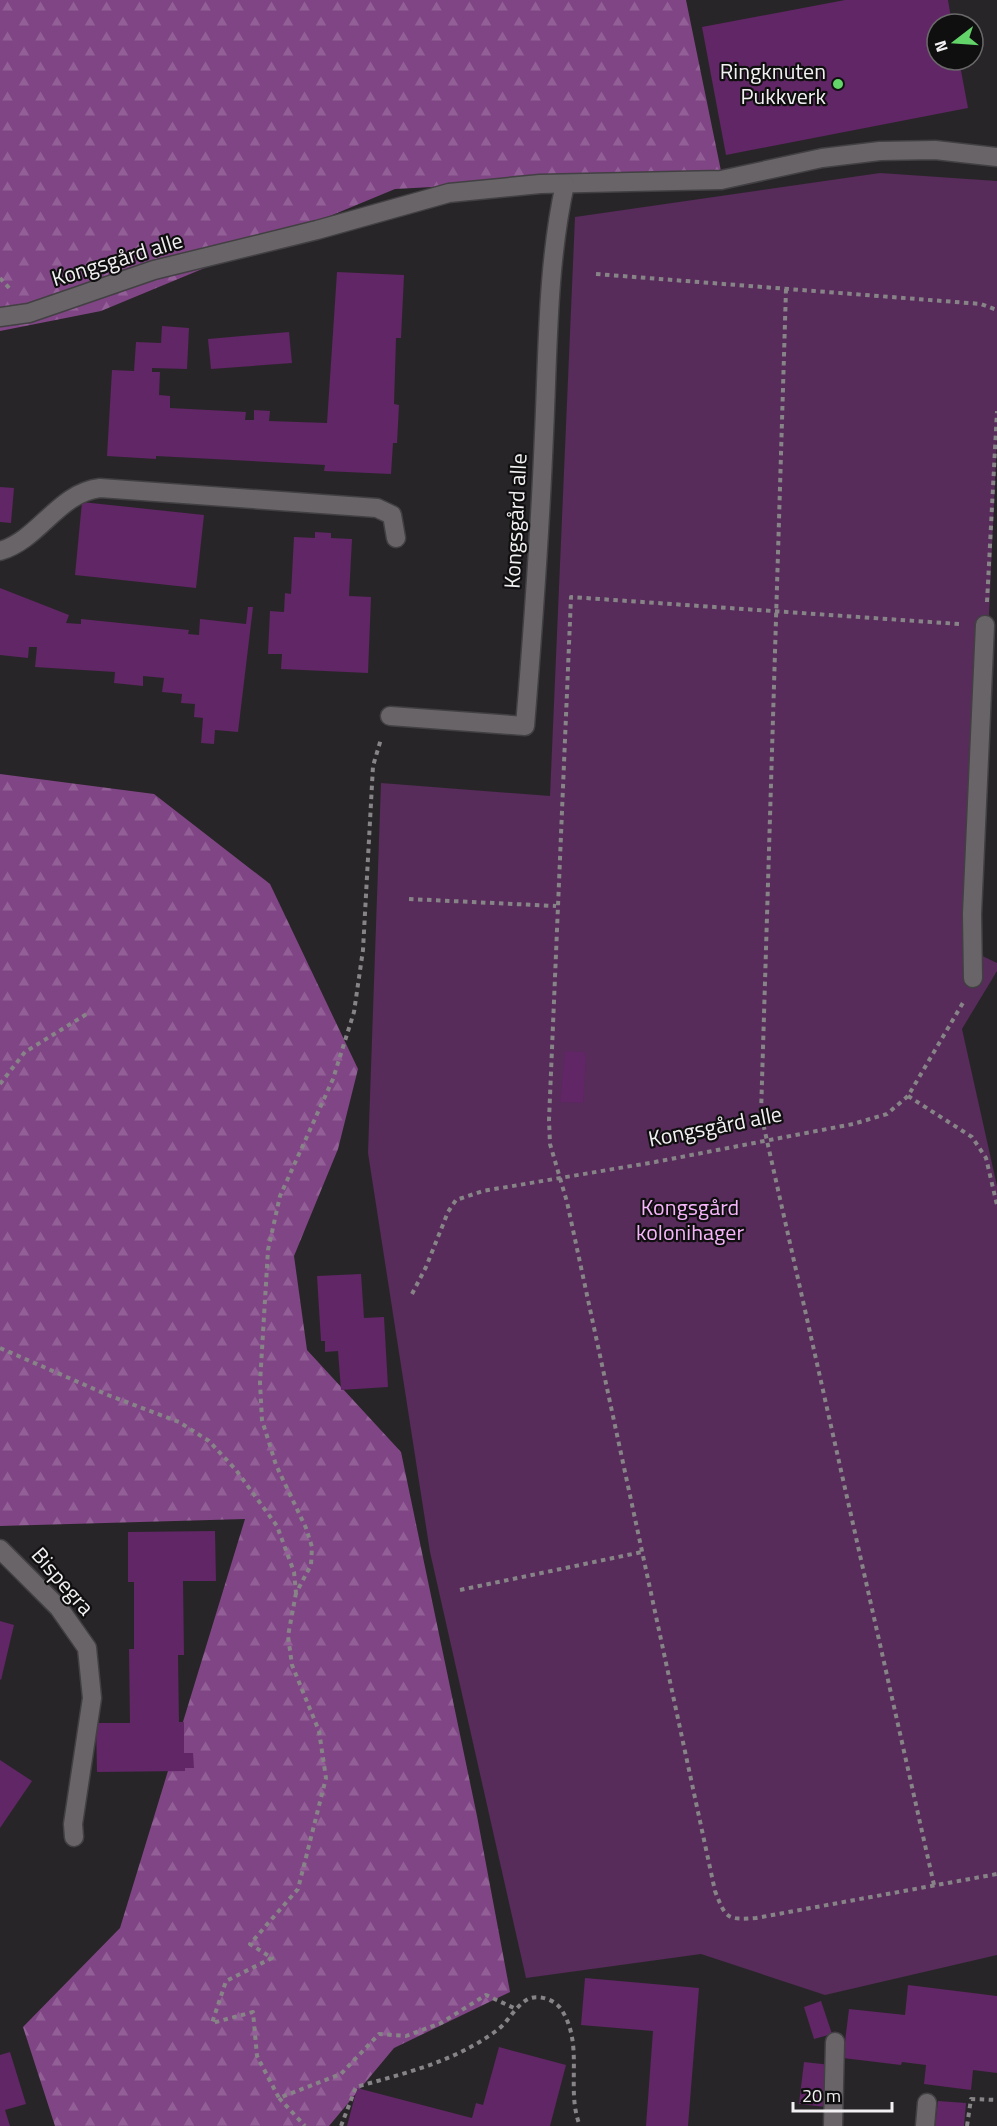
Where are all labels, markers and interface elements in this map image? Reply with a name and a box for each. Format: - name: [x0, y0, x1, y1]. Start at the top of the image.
- north arrow: [925, 12, 985, 72]
- text: N: [928, 38, 954, 55]
- place label: Ringknuten Pukkverk: [720, 54, 826, 113]
- marker: Ringknuten Pukkverk: [831, 77, 845, 91]
- street label: Kongsgård alle: [47, 223, 187, 295]
- street label: Kongsgård alle: [494, 452, 536, 590]
- street label: Kongsgård alle: [645, 1096, 785, 1156]
- park label: Kongsgård kolonihager: [636, 1190, 744, 1249]
- street label: Bispegra: [24, 1539, 102, 1623]
- scale bar: [793, 2075, 892, 2113]
- text: 20 m: [802, 2082, 841, 2109]

